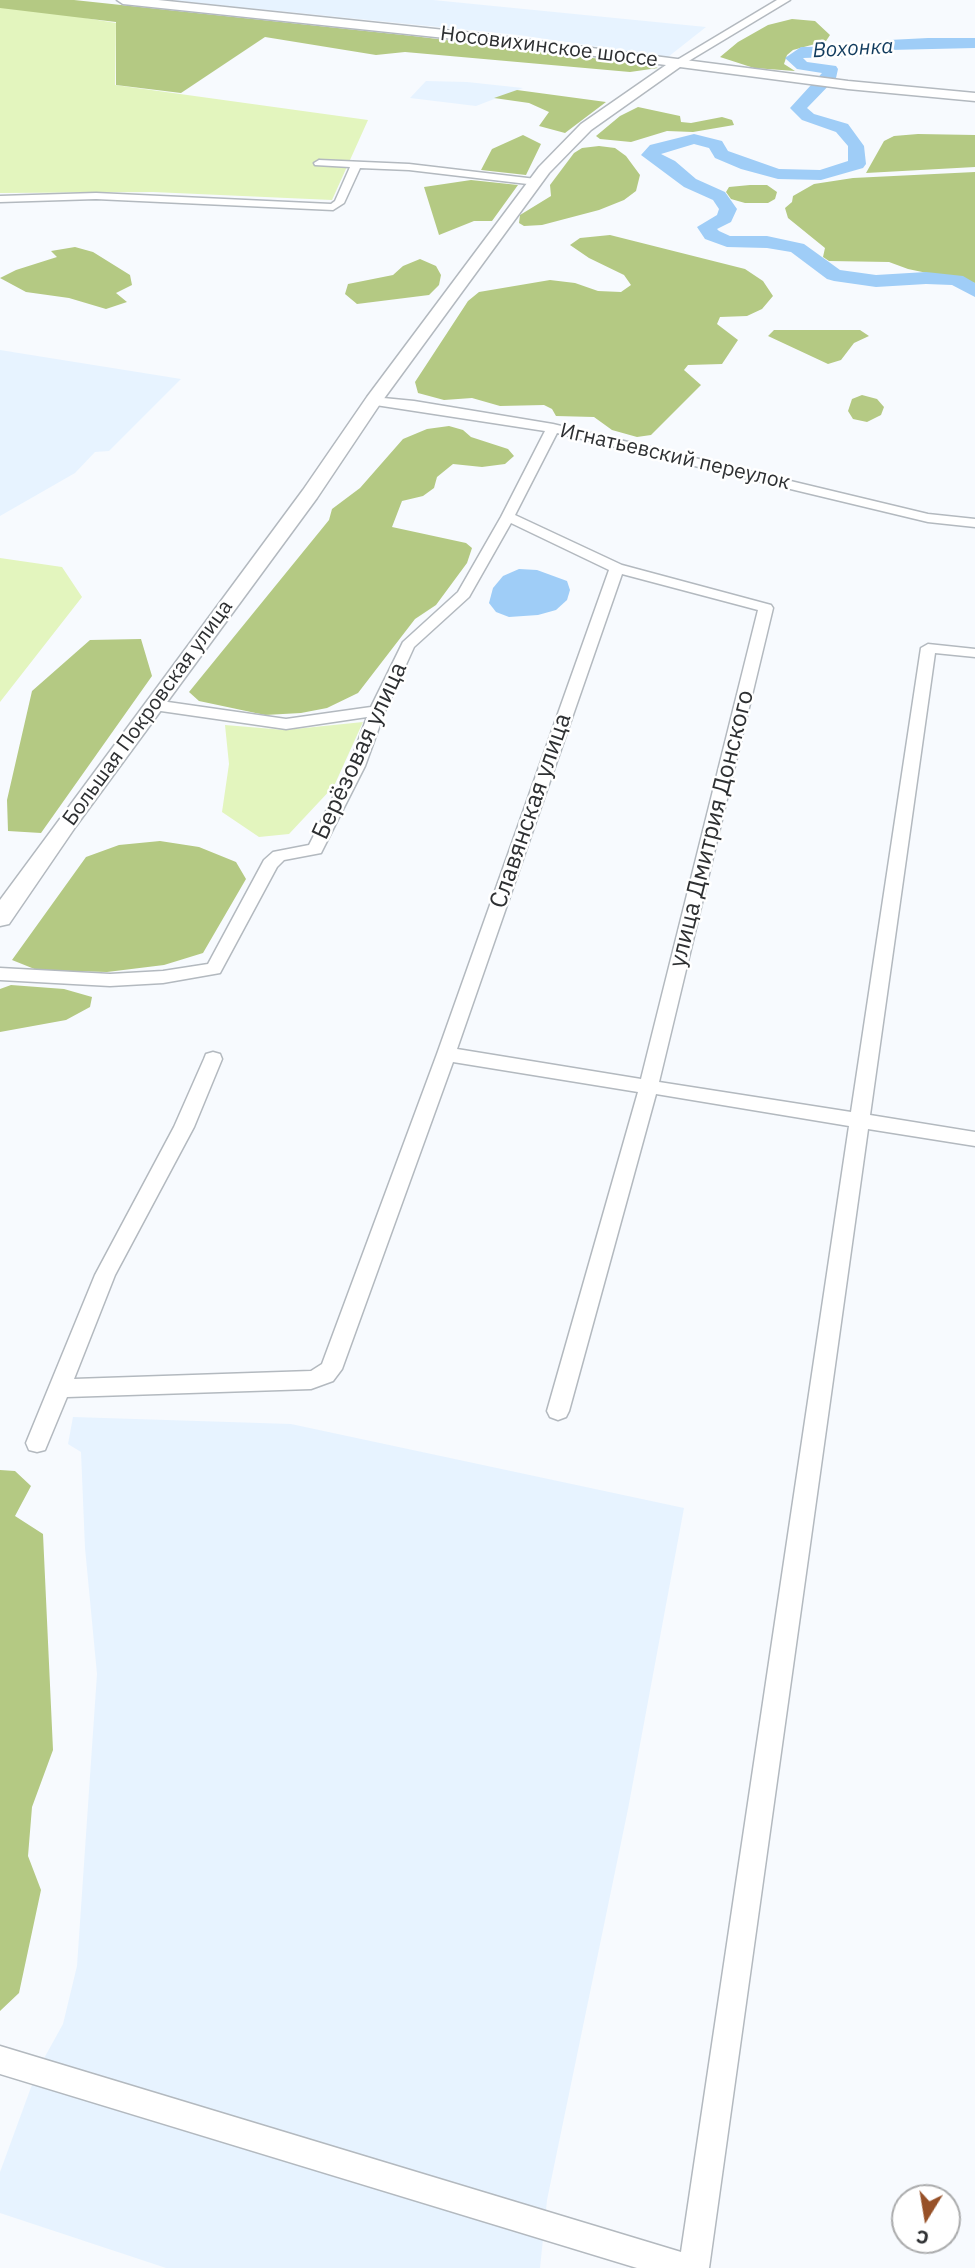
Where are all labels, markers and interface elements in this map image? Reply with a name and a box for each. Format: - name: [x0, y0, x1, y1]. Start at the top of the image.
- street label: Носовихинское шоссе: [439, 21, 659, 73]
- water label: Вохонка: [812, 34, 894, 64]
- street label: Игнатьевский переулок: [557, 418, 793, 496]
- street label: Большая Покровская улица: [58, 595, 238, 831]
- street label: Берёзовая улица: [306, 658, 414, 844]
- street label: улица Дмитрия Донского: [664, 687, 760, 971]
- street label: Славянская улица: [484, 710, 578, 912]
- north arrow: [891, 2184, 961, 2254]
- text: С: [914, 2225, 931, 2251]

